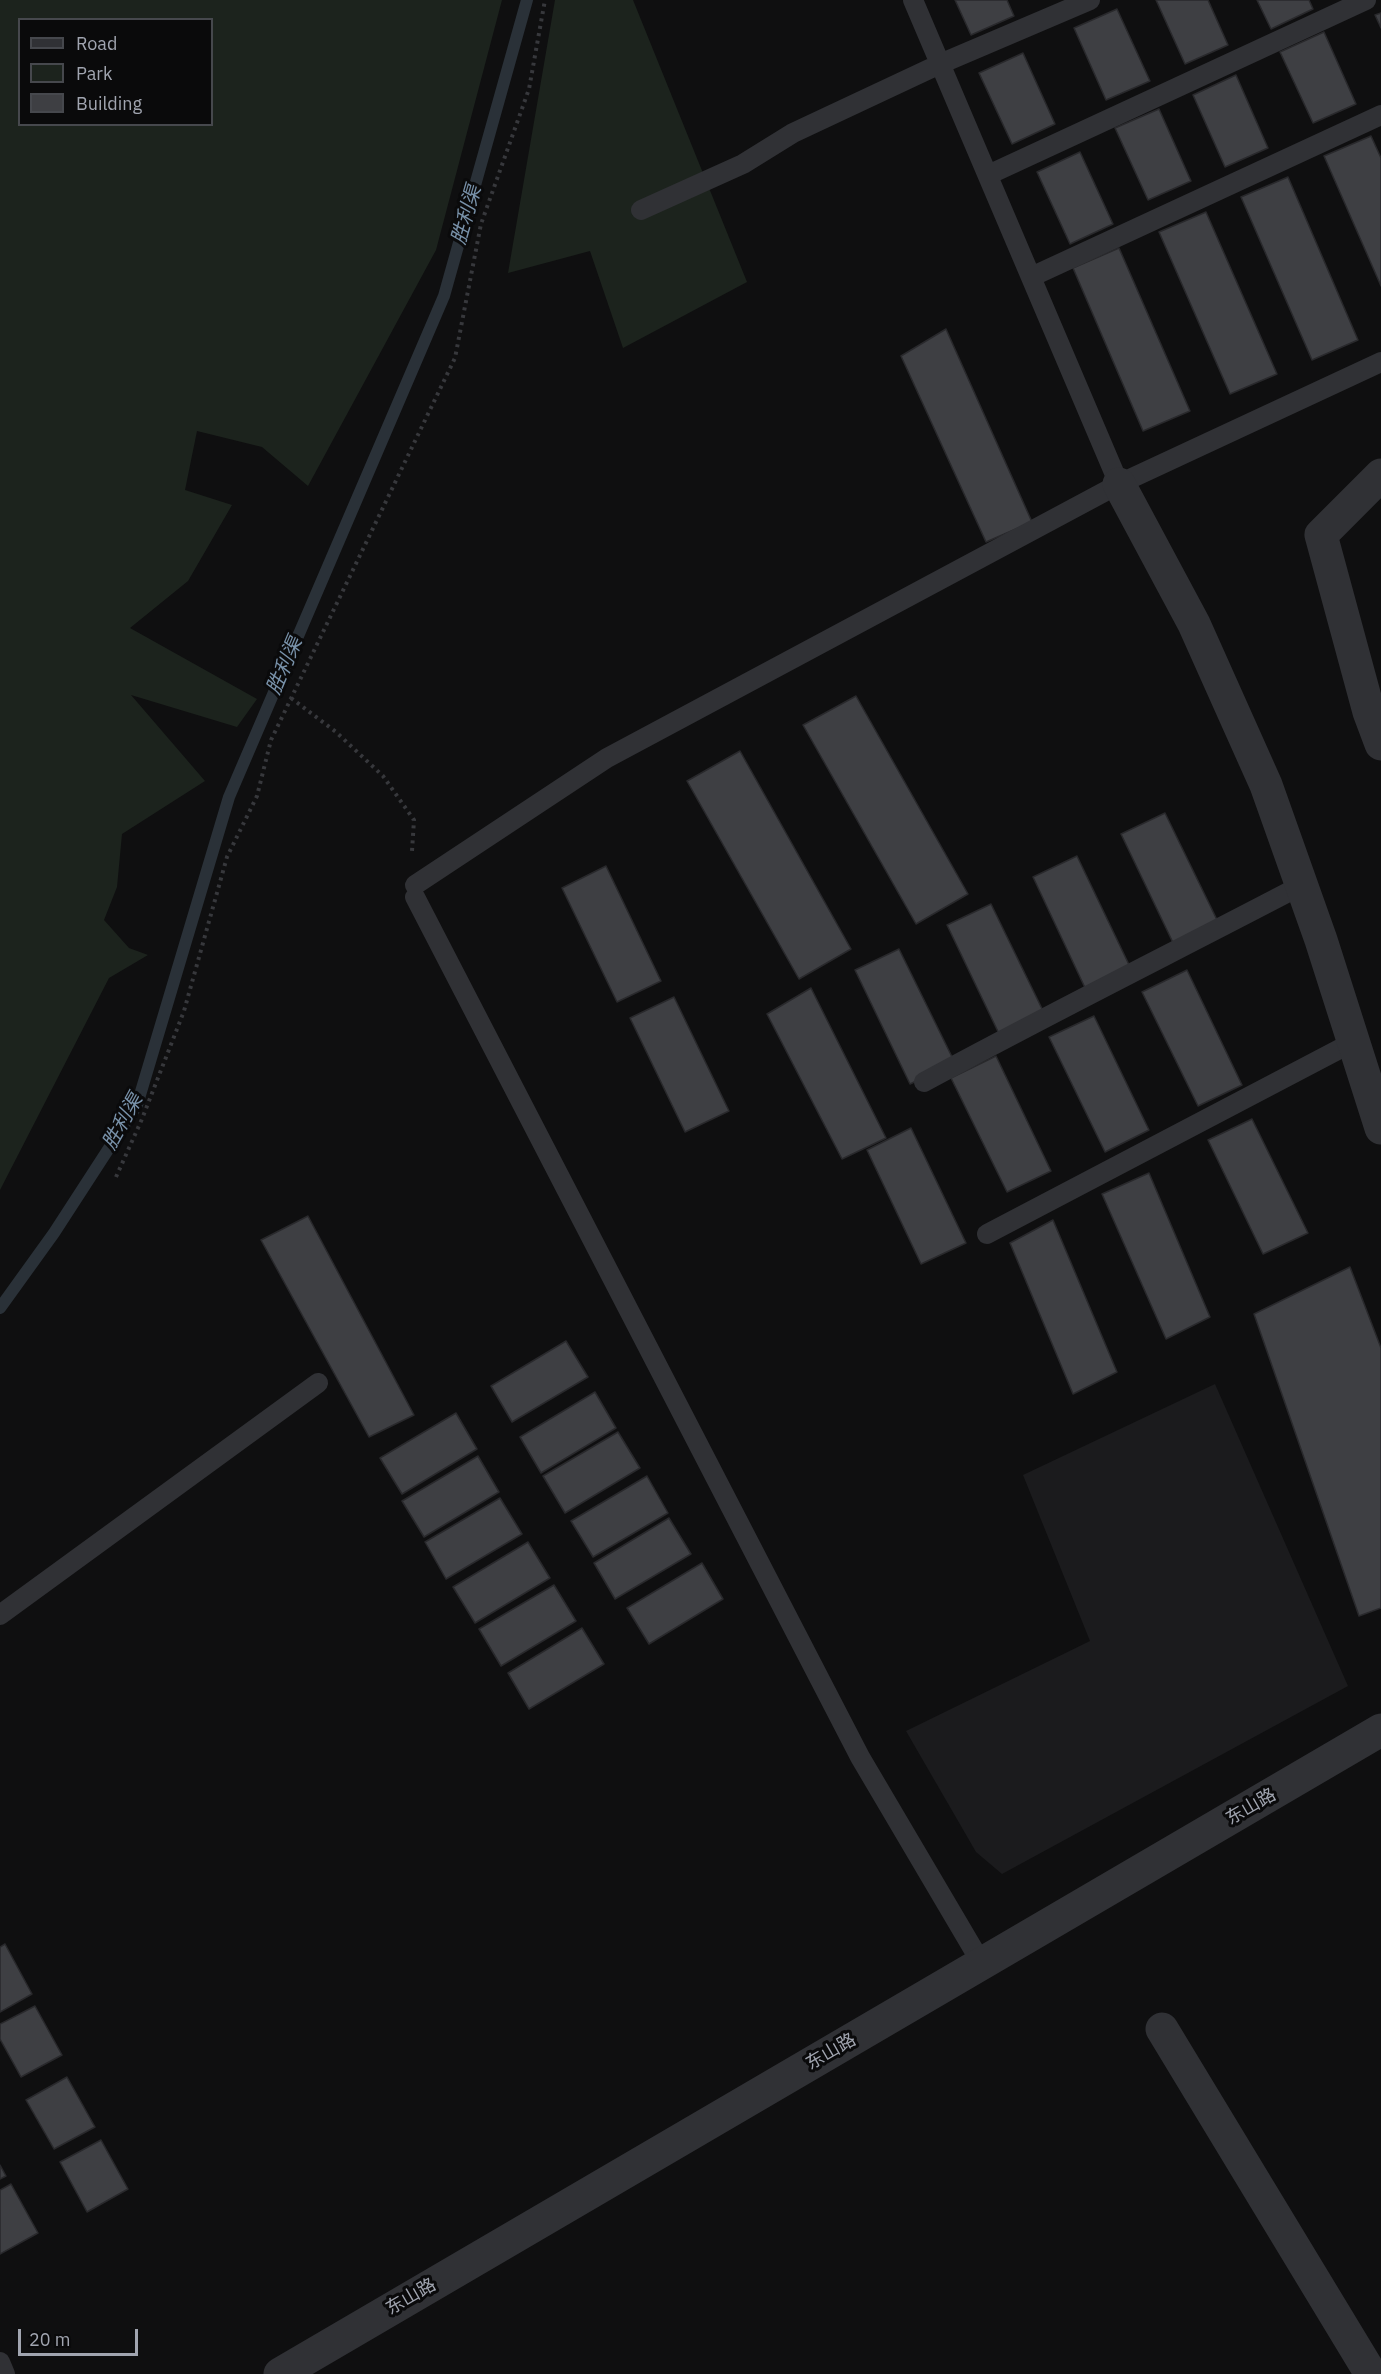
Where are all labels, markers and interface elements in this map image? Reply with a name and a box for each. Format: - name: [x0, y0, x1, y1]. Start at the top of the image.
- legend: [18, 18, 213, 126]
- text: Road: [76, 32, 117, 55]
- text: Park: [76, 62, 112, 85]
- text: Building: [76, 92, 142, 115]
- water label: 胜利渠: [447, 183, 487, 247]
- water label: 胜利渠: [262, 634, 308, 698]
- water label: 胜利渠: [98, 1090, 148, 1154]
- street label: 东山路: [1222, 1784, 1280, 1830]
- street label: 东山路: [802, 2029, 860, 2075]
- street label: 东山路: [382, 2274, 440, 2320]
- scale bar: [21, 2317, 141, 2355]
- text: 20 m: [29, 2328, 71, 2351]

